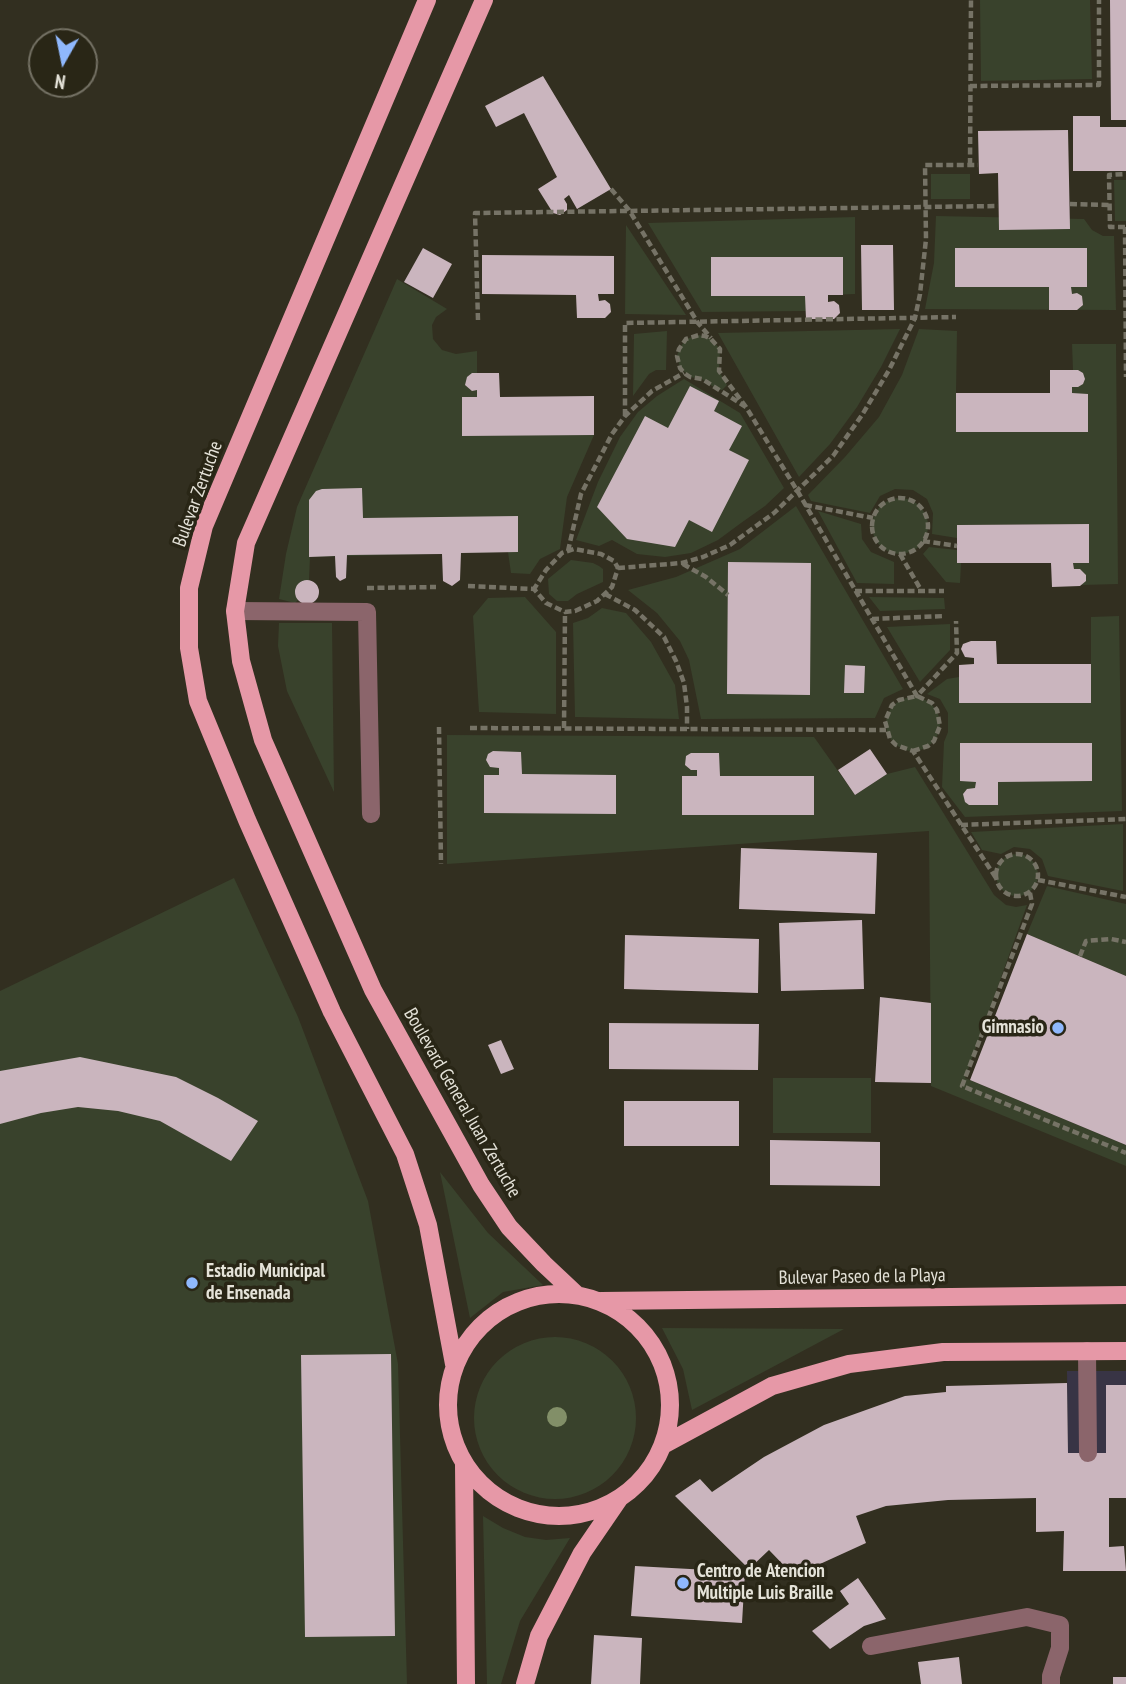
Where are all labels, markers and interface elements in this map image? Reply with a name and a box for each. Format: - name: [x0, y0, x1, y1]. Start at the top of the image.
- north arrow: [28, 28, 98, 98]
- text: N: [53, 69, 67, 94]
- street label: Bulevar Zertuche: [168, 438, 228, 550]
- street label: Boulevard General Juan Zertuche: [398, 1004, 526, 1202]
- place label: Gimnasio: [982, 1017, 1044, 1039]
- marker: Gimnasio: [1050, 1020, 1066, 1036]
- place label: Estadio Municipal de Ensenada: [206, 1261, 325, 1305]
- street label: Bulevar Paseo de la Playa: [778, 1264, 946, 1290]
- marker: Estadio Municipal de Ensenada: [184, 1275, 200, 1291]
- place label: Centro de Atencion Multiple Luis Braille: [697, 1561, 833, 1605]
- marker: Centro de Atencion Multiple Luis Braille: [675, 1575, 691, 1591]

